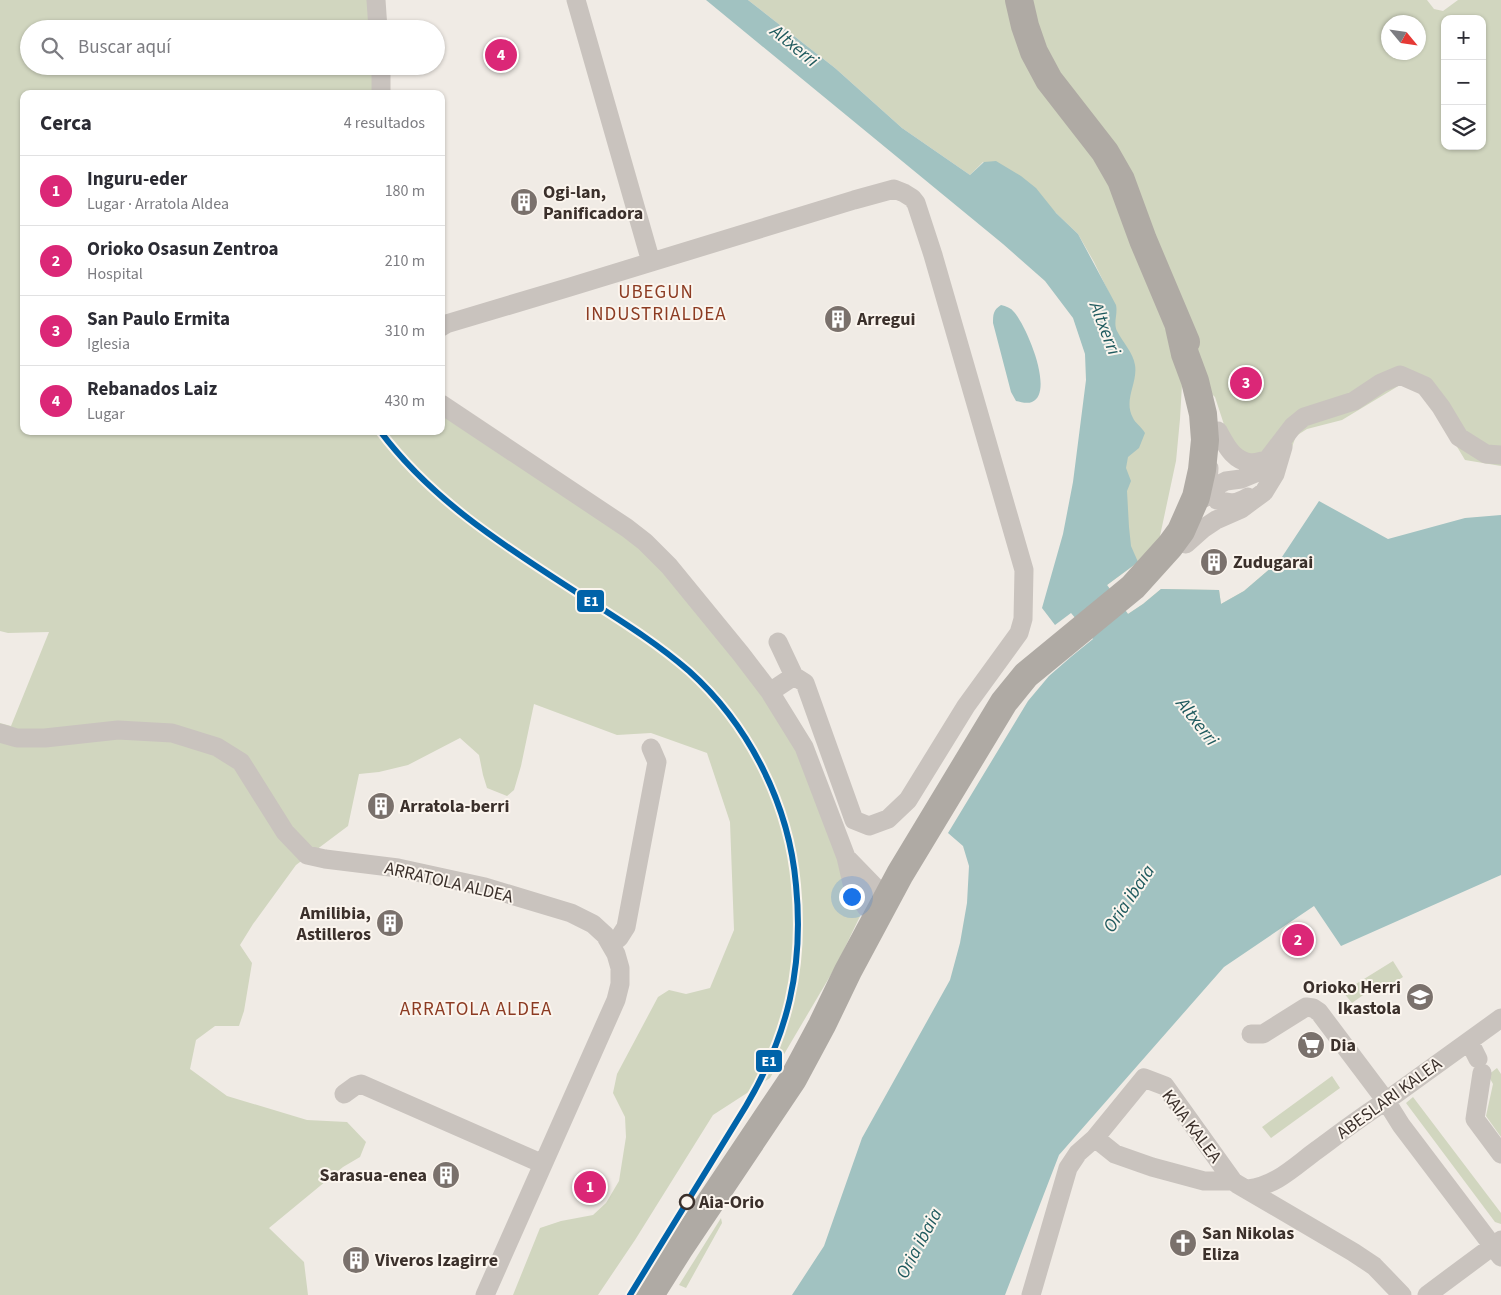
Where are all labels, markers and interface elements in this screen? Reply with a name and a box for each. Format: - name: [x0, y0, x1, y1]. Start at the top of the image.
- north arrow: [1381, 15, 1426, 60]
- map controls: [1441, 15, 1486, 150]
- button: +: [1441, 15, 1486, 60]
- water label: Altxerri: [763, 18, 824, 74]
- search box: [20, 20, 445, 75]
- icon: search: [38, 34, 66, 62]
- text: Buscar aquí: [78, 34, 171, 61]
- pin: 4: [485, 36, 517, 74]
- button: −: [1441, 60, 1486, 105]
- button: layers: [1441, 105, 1486, 150]
- text: Cerca: [40, 108, 92, 138]
- text: 4 resultados: [344, 112, 425, 134]
- text: Inguru-eder: [87, 166, 187, 193]
- text: 1: [52, 180, 60, 202]
- text: 180 m: [385, 180, 425, 202]
- place label: Ogi-lan, Panificadora: [543, 180, 643, 226]
- building icon: Ogi-lan, Panificadora: [509, 187, 539, 217]
- text: Lugar · Arratola Aldea: [87, 193, 229, 215]
- text: Orioko Osasun Zentroa: [87, 236, 279, 263]
- text: 2: [52, 250, 60, 272]
- text: 210 m: [385, 250, 425, 272]
- text: Hospital: [87, 263, 143, 285]
- district label: UBEGUN INDUSTRIALDEA: [585, 279, 727, 328]
- water label: Altxerri: [1082, 297, 1127, 360]
- building icon: Arregui: [823, 304, 853, 334]
- text: San Paulo Ermita: [87, 306, 230, 333]
- place label: Arregui: [856, 307, 915, 332]
- text: 3: [52, 320, 60, 342]
- text: 310 m: [385, 320, 425, 342]
- text: Iglesia: [87, 333, 130, 355]
- pin: 3: [1230, 364, 1262, 402]
- text: Rebanados Laiz: [87, 376, 217, 403]
- text: 4: [52, 390, 60, 412]
- text: 430 m: [385, 390, 425, 412]
- text: Lugar: [87, 403, 125, 425]
- building icon: Zudugarai: [1199, 547, 1229, 577]
- place label: Zudugarai: [1233, 550, 1313, 575]
- line badge: E1: [576, 589, 605, 613]
- text: E1: [583, 592, 599, 612]
- water label: Altxerri: [1169, 691, 1225, 752]
- building icon: Arratola-berri: [366, 791, 396, 821]
- place label: Arratola-berri: [399, 794, 509, 819]
- street label: ARRATOLA ALDEA: [382, 856, 516, 909]
- water label: Oria ibaia: [1097, 860, 1162, 938]
- your location: [839, 884, 865, 910]
- place label: Amilibia, Astilleros: [295, 901, 371, 947]
- building icon: Amilibia, Astilleros: [375, 908, 405, 938]
- pin: 2: [1282, 921, 1314, 959]
- place label: Orioko Herri Ikastola: [1303, 975, 1401, 1021]
- school or university icon: Orioko Herri Ikastola: [1405, 982, 1435, 1012]
- district label: ARRATOLA ALDEA: [400, 996, 552, 1023]
- supermarket icon: Dia: [1296, 1030, 1326, 1060]
- place label: Dia: [1330, 1033, 1356, 1058]
- line badge: E1: [755, 1049, 783, 1073]
- text: E1: [761, 1052, 777, 1072]
- street label: ABESLARI KALEA: [1332, 1052, 1447, 1145]
- street label: KAIA KALEA: [1156, 1084, 1228, 1168]
- building icon: Sarasua-enea: [431, 1160, 461, 1190]
- place label: Sarasua-enea: [319, 1163, 427, 1188]
- pin: 1: [574, 1168, 606, 1206]
- place label: Aia-Orio: [698, 1190, 764, 1215]
- marker: Aia-Orio: [679, 1194, 695, 1210]
- water label: Oria ibaia: [889, 1204, 949, 1284]
- place label: San Nikolas Eliza: [1202, 1221, 1294, 1267]
- church icon: San Nikolas Eliza: [1168, 1228, 1198, 1258]
- building icon: Viveros Izagirre: [341, 1245, 371, 1275]
- place label: Viveros Izagirre: [374, 1248, 498, 1273]

